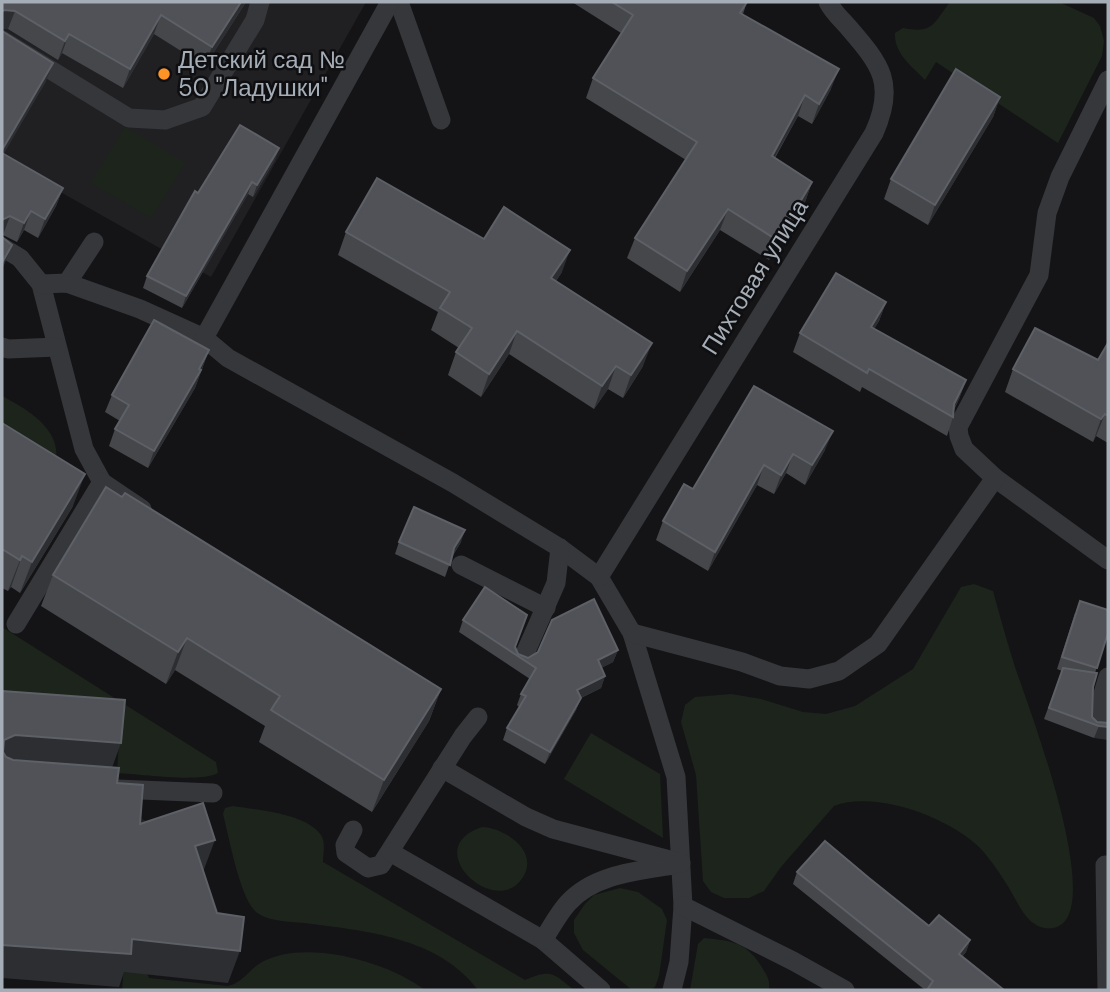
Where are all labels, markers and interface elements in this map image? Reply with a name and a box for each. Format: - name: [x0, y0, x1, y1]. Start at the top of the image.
- place label: Детский сад № 50 "Ладушки": [178, 44, 345, 103]
- marker: Детский сад № 50 "Ладушки": [156, 66, 172, 82]
- street label: Пихтовая улица: [694, 193, 815, 360]

